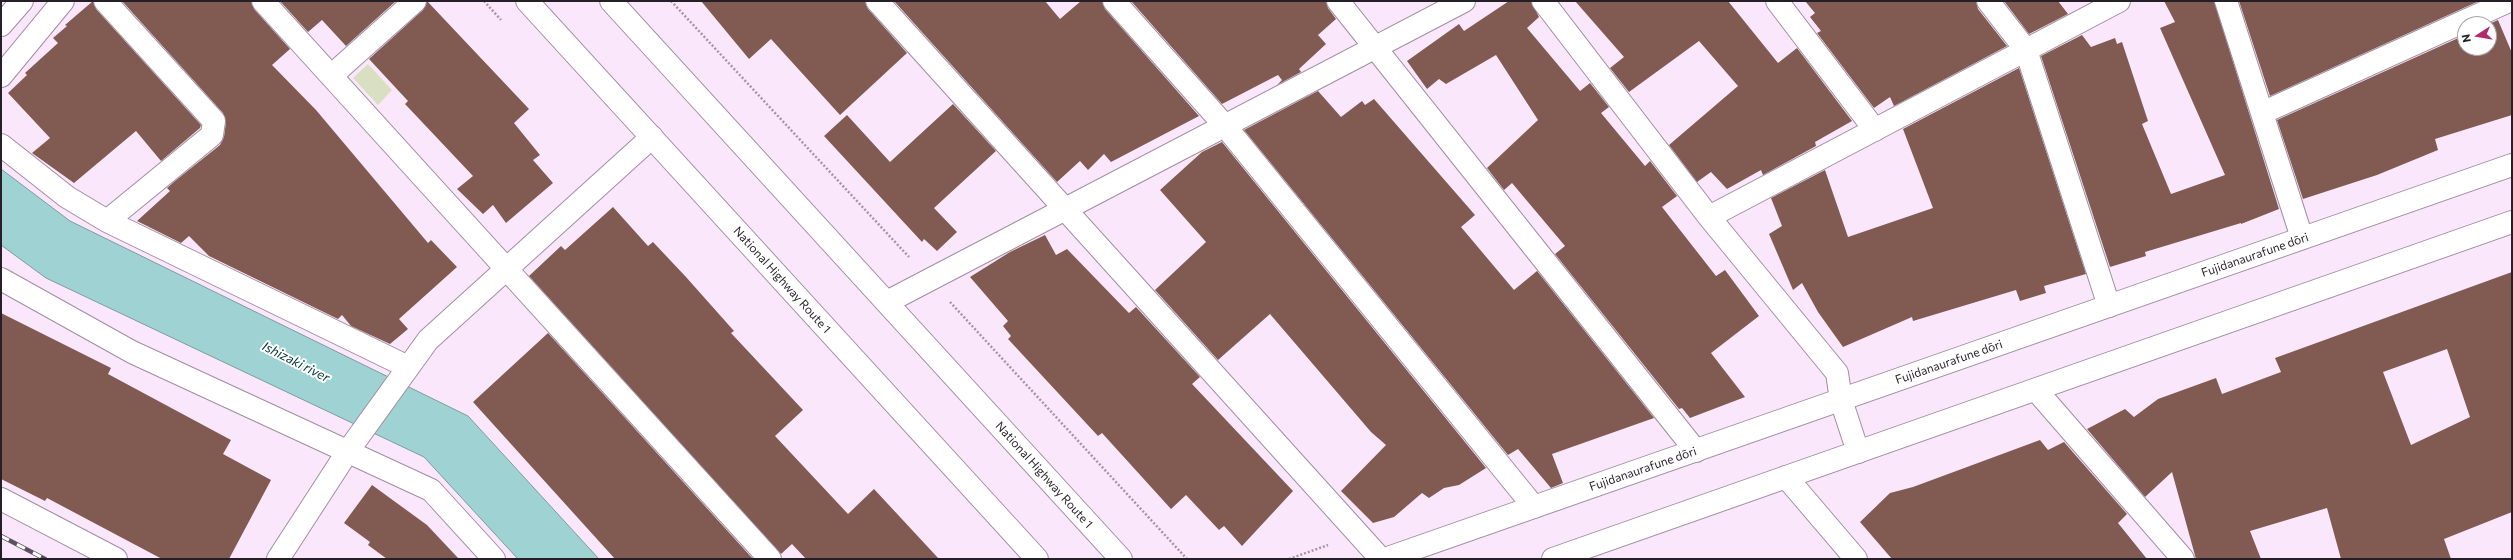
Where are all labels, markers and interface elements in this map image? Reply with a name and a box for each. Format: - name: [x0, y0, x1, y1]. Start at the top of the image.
- north arrow: [2457, 16, 2497, 56]
- text: N: [2459, 33, 2473, 44]
- street label: National Highway Route 1: [730, 224, 834, 336]
- street label: Fujidanaurafune dōri: [2199, 230, 2311, 280]
- street label: Fujidanaurafune dōri: [1893, 337, 2005, 387]
- water label: Ishizaki river: [260, 338, 332, 386]
- street label: National Highway Route 1: [992, 419, 1096, 531]
- street label: Fujidanaurafune dōri: [1587, 444, 1699, 494]

